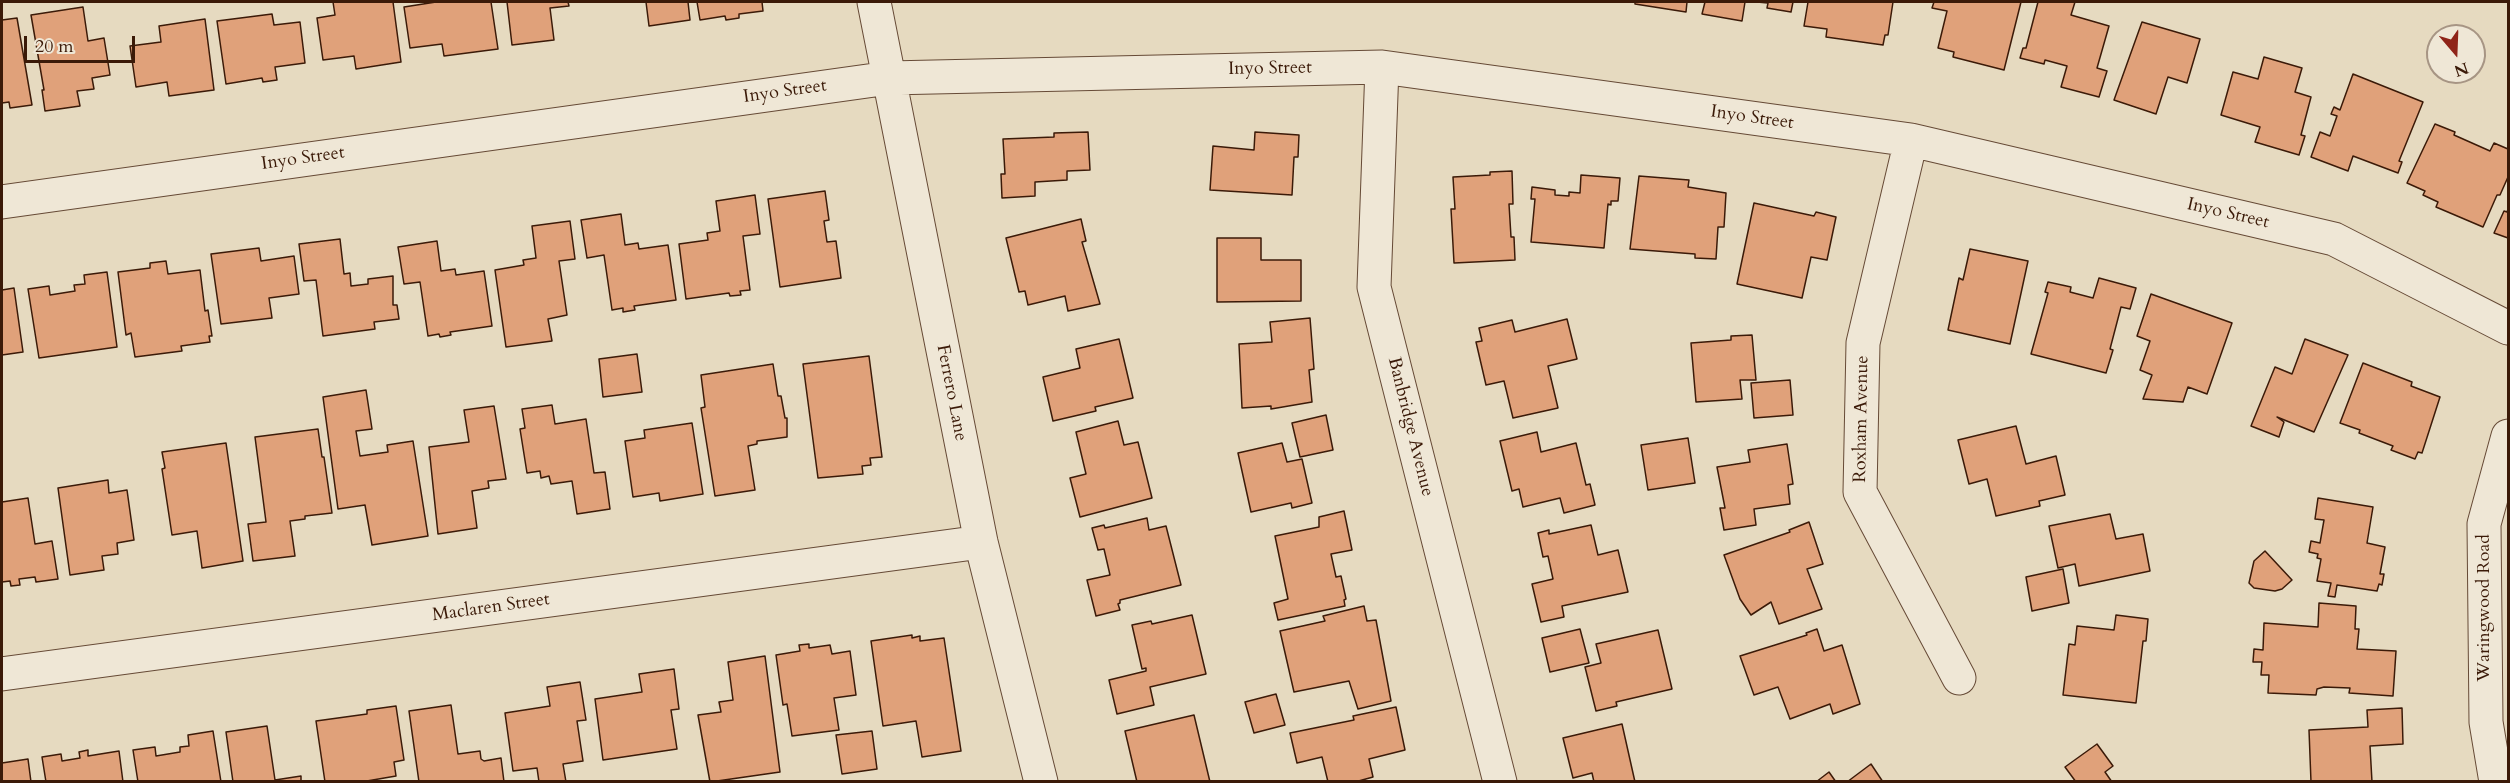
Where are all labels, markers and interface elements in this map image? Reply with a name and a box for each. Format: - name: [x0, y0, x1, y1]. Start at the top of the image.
- scale bar: [27, 24, 138, 62]
- north arrow: [2426, 24, 2486, 84]
- text: 20 m: [35, 34, 74, 59]
- text: N: [2451, 56, 2471, 82]
- street label: Inyo Street: [1228, 57, 1312, 81]
- street label: Inyo Street: [742, 75, 828, 109]
- street label: Inyo Street: [1709, 101, 1795, 135]
- street label: Inyo Street: [260, 142, 346, 176]
- street label: Inyo Street: [2185, 194, 2271, 234]
- street label: Ferrero Lane: [931, 343, 971, 443]
- street label: Banbridge Avenue: [1382, 355, 1438, 499]
- street label: Roxham Avenue: [1850, 355, 1874, 483]
- street label: Waringwood Road: [2474, 534, 2496, 682]
- street label: Maclaren Street: [431, 589, 551, 627]

